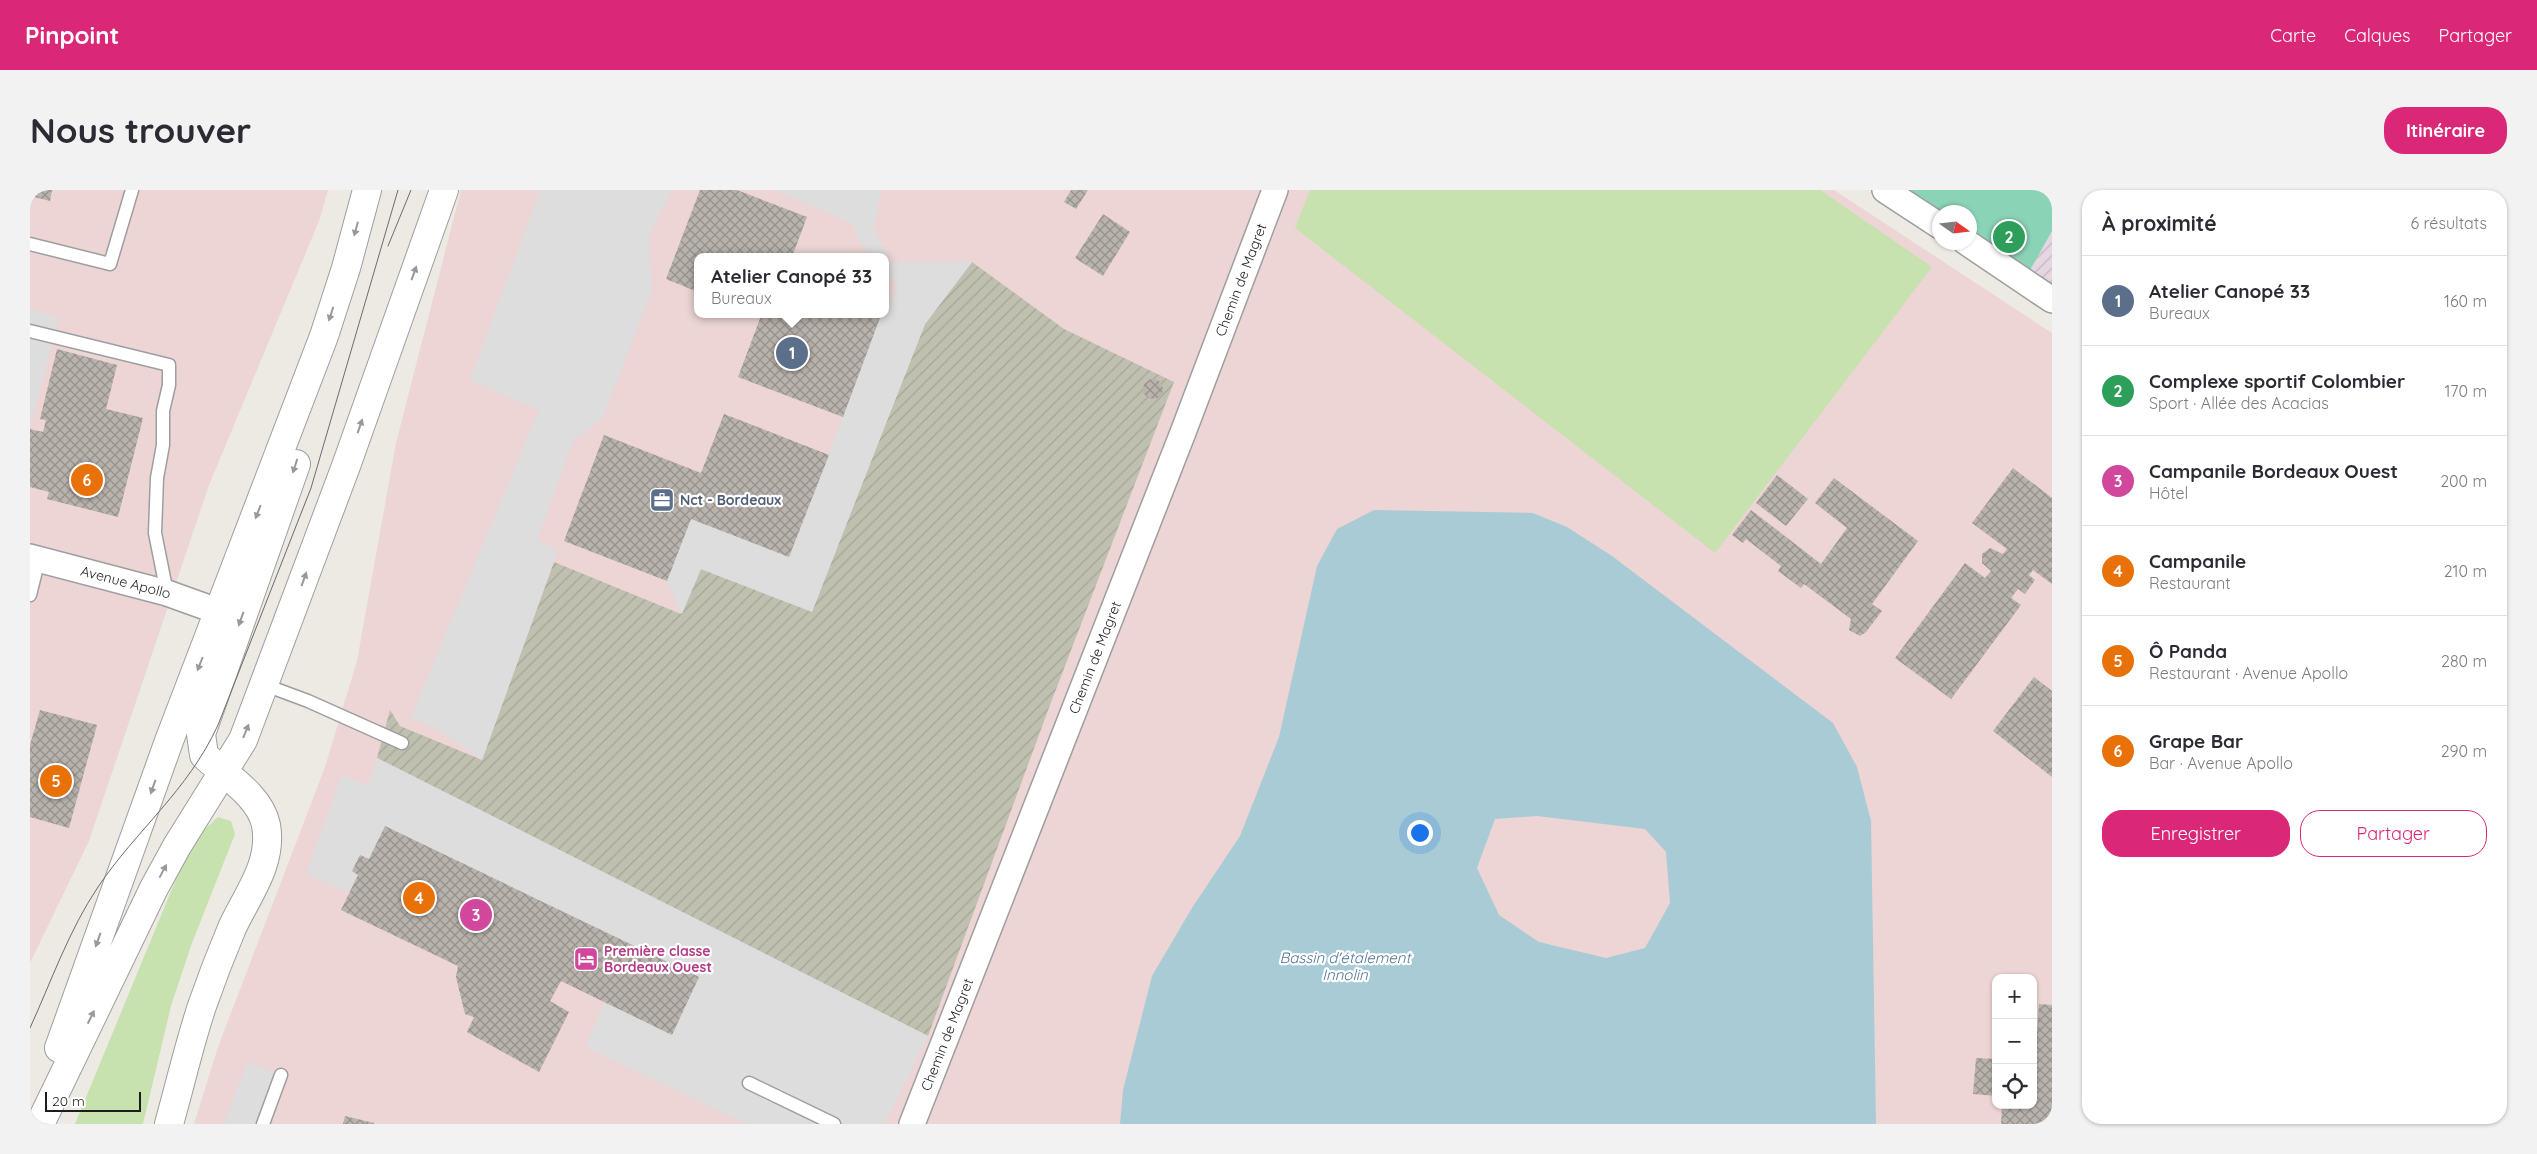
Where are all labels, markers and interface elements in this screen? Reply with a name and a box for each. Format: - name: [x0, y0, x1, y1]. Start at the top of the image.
- text: Pinpoint: [25, 20, 119, 50]
- text: Carte: [2270, 24, 2316, 47]
- text: Calques: [2344, 24, 2411, 47]
- text: Partager: [2439, 24, 2512, 47]
- button: Itinéraire: [2384, 107, 2507, 154]
- text: Nous trouver: [30, 108, 251, 152]
- north arrow: [1932, 205, 1977, 250]
- text: À proximité: [2102, 210, 2217, 236]
- text: 6 résultats: [2411, 213, 2487, 233]
- pin: 2: [1993, 218, 2025, 256]
- one-way arrow: [352, 221, 360, 236]
- street label: Chemin de Magret: [1211, 221, 1271, 339]
- popup: [694, 253, 889, 318]
- text: Atelier Canopé 33: [711, 264, 872, 288]
- one-way arrow: [410, 265, 418, 280]
- text: Atelier Canopé 33: [2149, 279, 2310, 303]
- text: Bureaux: [711, 288, 772, 308]
- text: 1: [2115, 291, 2121, 311]
- text: 160 m: [2444, 291, 2487, 311]
- text: Bureaux: [2149, 303, 2210, 323]
- one-way arrow: [327, 307, 335, 322]
- pin: 1: [776, 334, 808, 372]
- text: Complexe sportif Colombier: [2149, 369, 2405, 393]
- text: 2: [2113, 381, 2123, 401]
- text: 170 m: [2444, 381, 2487, 401]
- text: Sport · Allée des Acacias: [2149, 393, 2329, 413]
- one-way arrow: [356, 418, 364, 433]
- one-way arrow: [290, 458, 298, 473]
- text: Campanile Bordeaux Ouest: [2149, 459, 2398, 483]
- pin: 6: [71, 461, 103, 499]
- text: 3: [2114, 471, 2122, 491]
- text: 200 m: [2440, 471, 2487, 491]
- text: Hôtel: [2149, 483, 2188, 503]
- office icon: Nct - Bordeaux: [649, 487, 675, 513]
- place label: Nct - Bordeaux: [680, 491, 781, 509]
- one-way arrow: [253, 505, 261, 520]
- text: Campanile: [2149, 549, 2246, 573]
- text: 4: [2113, 561, 2123, 581]
- text: 210 m: [2444, 561, 2487, 581]
- street label: Avenue Apollo: [79, 562, 173, 603]
- one-way arrow: [301, 571, 308, 586]
- text: Restaurant: [2149, 573, 2231, 593]
- street label: Chemin de Magret: [1065, 598, 1125, 716]
- one-way arrow: [237, 612, 245, 627]
- text: Ô Panda: [2149, 639, 2227, 663]
- text: 5: [2113, 651, 2123, 671]
- text: 280 m: [2441, 651, 2487, 671]
- one-way arrow: [195, 657, 203, 671]
- text: Restaurant · Avenue Apollo: [2149, 663, 2348, 683]
- one-way arrow: [243, 724, 251, 738]
- text: Grape Bar: [2149, 729, 2243, 753]
- text: 6: [2114, 741, 2122, 761]
- text: 290 m: [2441, 741, 2487, 761]
- text: Bar · Avenue Apollo: [2149, 753, 2293, 773]
- pin: 5: [40, 762, 72, 800]
- one-way arrow: [149, 779, 156, 794]
- button: Enregistrer: [2102, 810, 2290, 857]
- button: Partager: [2300, 810, 2487, 857]
- your location: [1407, 820, 1433, 846]
- one-way arrow: [159, 865, 168, 878]
- pin: 4: [403, 879, 435, 917]
- pin: 3: [460, 896, 492, 934]
- one-way arrow: [94, 933, 102, 948]
- place label: Première classe Bordeaux Ouest: [604, 942, 712, 976]
- hotel icon: Première classe Bordeaux Ouest: [573, 946, 599, 972]
- water label: Bassin d'étalement Innolin: [1279, 948, 1413, 984]
- map controls: [1992, 974, 2037, 1109]
- button: +: [1992, 974, 2037, 1019]
- street label: Chemin de Magret: [917, 975, 977, 1094]
- one-way arrow: [87, 1010, 95, 1024]
- button: −: [1992, 1019, 2037, 1064]
- button: locate: [1992, 1064, 2037, 1109]
- scale bar: [45, 1089, 141, 1112]
- text: 20 m: [52, 1092, 85, 1110]

